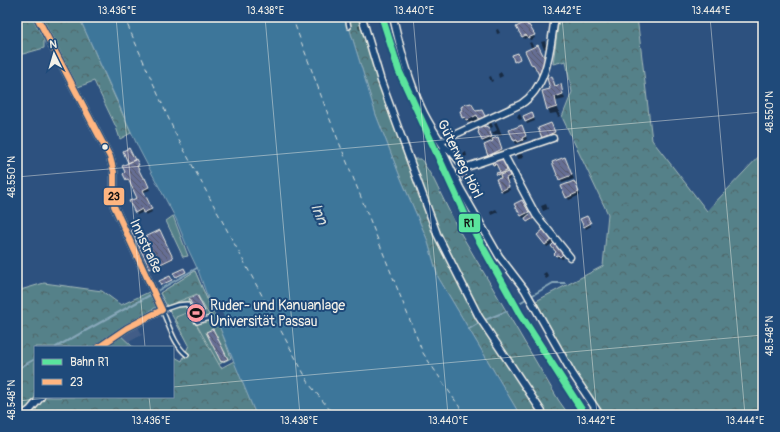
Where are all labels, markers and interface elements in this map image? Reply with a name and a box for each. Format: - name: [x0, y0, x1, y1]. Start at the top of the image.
- text: 13.436°E: [98, 5, 136, 17]
- text: 13.438°E: [246, 5, 284, 17]
- text: 13.440°E: [394, 5, 434, 17]
- text: 13.442°E: [543, 5, 581, 17]
- text: 13.444°E: [692, 5, 730, 17]
- north arrow: [34, 34, 74, 74]
- text: N: [49, 38, 58, 51]
- text: 48.550°N: [764, 91, 776, 133]
- street label: Güterweg Hörl: [434, 117, 486, 201]
- unlabelled marker: [100, 142, 110, 152]
- text: 48.550°N: [6, 156, 18, 198]
- line badge: 23: [103, 187, 125, 206]
- text: 23: [108, 190, 120, 203]
- water label: Inn: [306, 201, 332, 229]
- line badge: R1: [458, 213, 481, 233]
- street label: Innstraße: [126, 216, 166, 276]
- text: R1: [464, 217, 474, 230]
- place label: Ruder- und Kanuanlage Universität Passau: [210, 297, 345, 330]
- sports icon: Ruder- und Kanuanlage Universität Passau: [185, 302, 207, 324]
- text: 48.548°N: [764, 316, 776, 356]
- legend: [34, 346, 174, 398]
- text: Bahn R1: [70, 355, 109, 370]
- text: 23: [70, 375, 83, 390]
- text: 48.548°N: [6, 380, 18, 420]
- text: 13.436°E: [132, 415, 170, 427]
- text: 13.438°E: [280, 415, 318, 427]
- text: 13.440°E: [428, 415, 468, 427]
- text: 13.442°E: [577, 415, 615, 427]
- text: 13.444°E: [726, 415, 764, 427]

